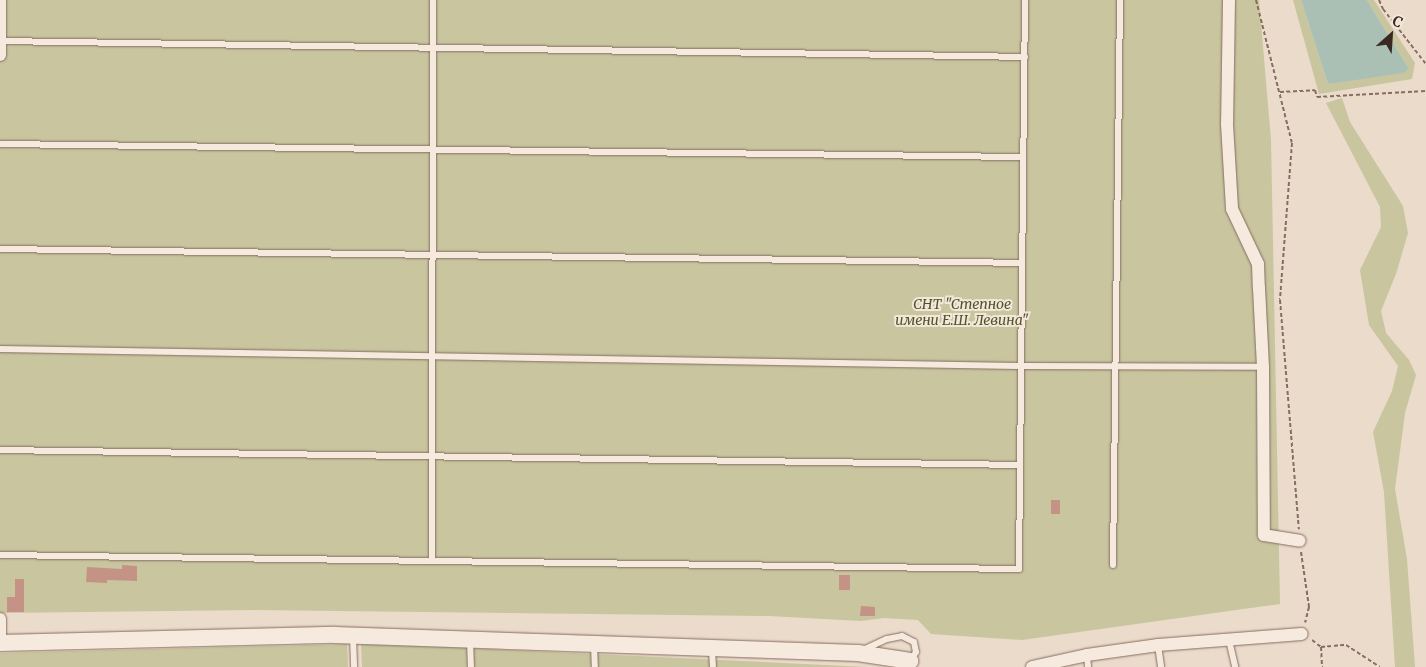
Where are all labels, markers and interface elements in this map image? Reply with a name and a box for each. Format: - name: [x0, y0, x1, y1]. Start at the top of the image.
- north arrow: [1366, 10, 1416, 60]
- text: С: [1389, 11, 1406, 32]
- park label: СНТ "Степное имени Е.Ш. Левина": [895, 296, 1029, 328]

